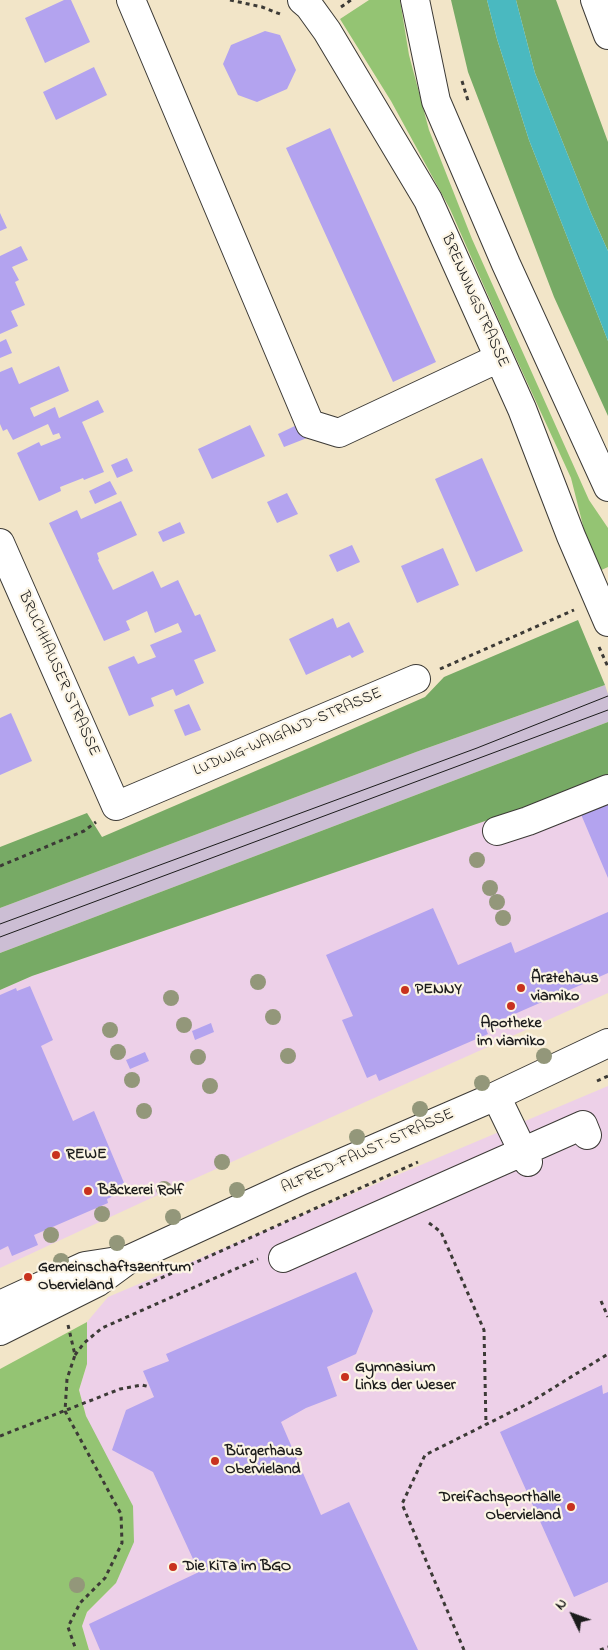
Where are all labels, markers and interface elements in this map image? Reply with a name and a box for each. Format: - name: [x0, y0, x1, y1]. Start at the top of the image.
- street label: BRENNINGSTRASSE: [436, 231, 512, 371]
- street label: BRUCHHAUSER STRASSE: [13, 589, 103, 759]
- street label: LUDWIG-WAIGAND-STRASSE: [191, 685, 385, 781]
- place label: Ärztehaus viamiko: [531, 969, 599, 1007]
- place label: PENNY: [415, 980, 462, 1000]
- marker: Ärztehaus viamiko: [515, 982, 527, 994]
- marker: PENNY: [399, 984, 411, 996]
- marker: Apotheke im viamiko: [505, 1000, 517, 1012]
- place label: Apotheke im viamiko: [477, 1014, 545, 1052]
- street label: ALFRED-FAUST-STRASSE: [279, 1105, 457, 1199]
- place label: REWE: [66, 1145, 107, 1165]
- marker: REWE: [50, 1149, 62, 1161]
- place label: Bäckerei Rolf: [98, 1181, 184, 1201]
- marker: Bäckerei Rolf: [82, 1185, 94, 1197]
- place label: Gemeinschaftszentrum Obervieland: [38, 1258, 191, 1296]
- marker: Gemeinschaftszentrum Obervieland: [22, 1271, 34, 1283]
- place label: Gymnasium Links der Weser: [355, 1358, 456, 1396]
- marker: Gymnasium Links der Weser: [339, 1371, 351, 1383]
- place label: Bürgerhaus Obervieland: [225, 1442, 303, 1480]
- marker: Bürgerhaus Obervieland: [209, 1455, 221, 1467]
- place label: Dreifachsporthalle Obervieland: [439, 1488, 561, 1526]
- marker: Dreifachsporthalle Obervieland: [565, 1501, 577, 1513]
- place label: Die KiTa im BGO: [183, 1557, 291, 1577]
- marker: Die KiTa im BGO: [167, 1561, 179, 1573]
- north arrow: [548, 1590, 598, 1640]
- text: N: [551, 1594, 572, 1615]

